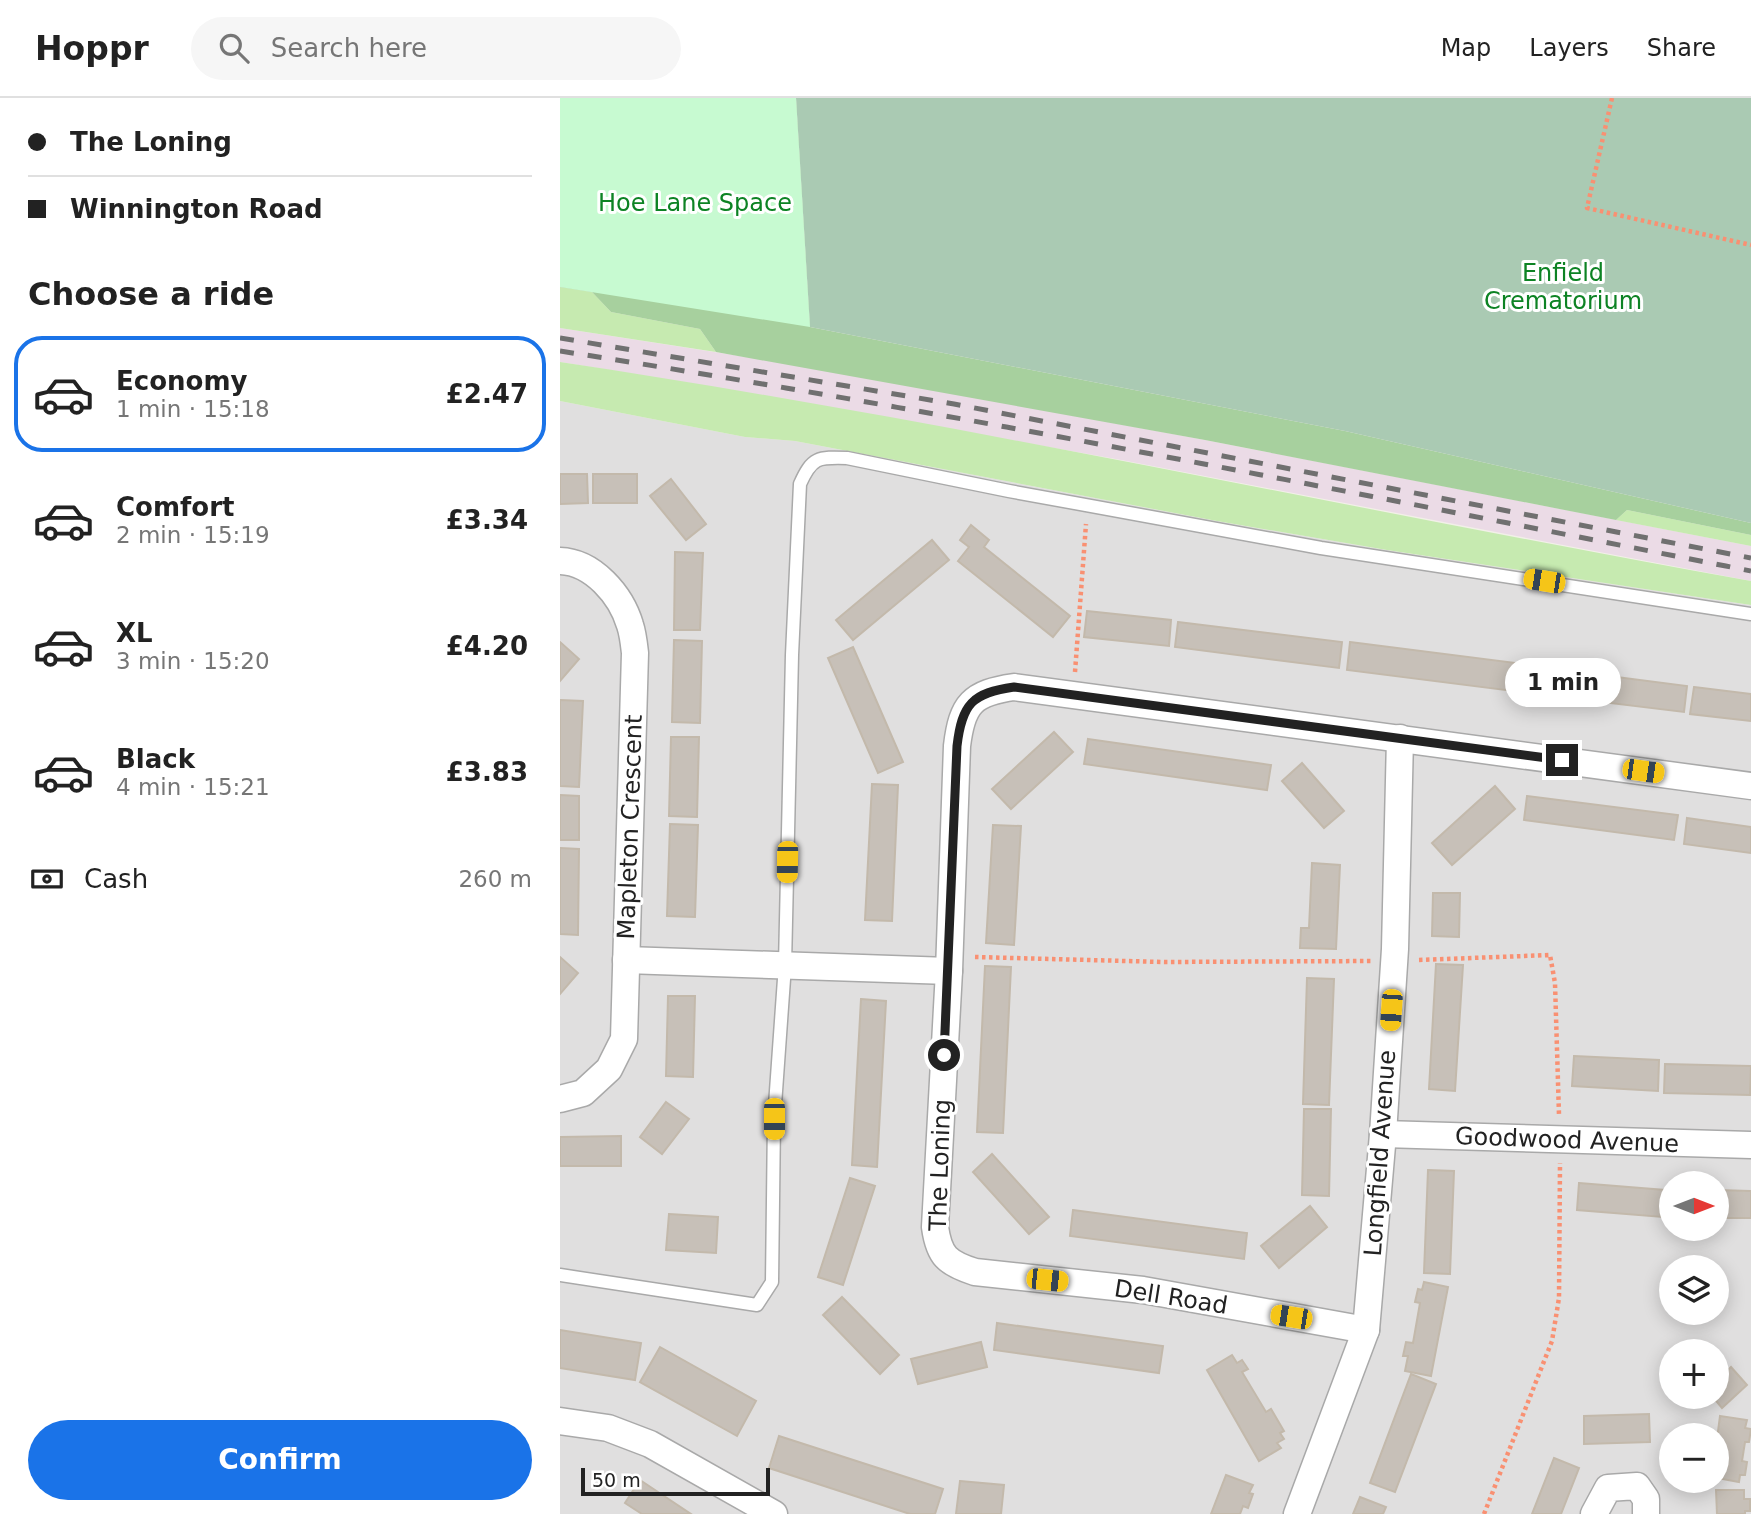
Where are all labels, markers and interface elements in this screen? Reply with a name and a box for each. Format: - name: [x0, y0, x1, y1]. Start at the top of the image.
- search box: [191, 17, 681, 80]
- text: Hoppr: [35, 29, 149, 68]
- icon: search: [215, 29, 253, 67]
- text: Search here: [271, 33, 427, 63]
- text: Map: [1441, 34, 1491, 62]
- text: Layers: [1529, 34, 1609, 62]
- text: Share: [1647, 34, 1716, 62]
- text: The Loning: [70, 127, 232, 157]
- park label: Hoe Lane Space: [598, 189, 792, 217]
- text: Winnington Road: [70, 194, 323, 224]
- park label: Enfield Crematorium: [1484, 259, 1642, 315]
- text: Choose a ride: [28, 275, 274, 313]
- icon: car: [32, 363, 95, 426]
- text: Economy: [116, 366, 247, 396]
- text: £2.47: [446, 379, 528, 409]
- text: 1 min · 15:18: [116, 396, 270, 422]
- icon: car: [32, 489, 95, 552]
- text: Comfort: [116, 492, 234, 522]
- text: £3.34: [446, 505, 528, 535]
- text: 2 min · 15:19: [116, 522, 270, 548]
- car: [1522, 567, 1567, 595]
- icon: car: [32, 615, 95, 678]
- text: XL: [116, 618, 153, 648]
- text: £4.20: [446, 631, 528, 661]
- text: 3 min · 15:20: [116, 648, 270, 674]
- callout: 1 min: [1504, 658, 1620, 708]
- text: 1 min: [1527, 669, 1599, 695]
- street label: Mapleton Crescent: [612, 714, 648, 940]
- icon: car: [32, 741, 95, 804]
- text: Black: [116, 744, 195, 774]
- route end: [1546, 744, 1578, 776]
- text: £3.83: [446, 757, 528, 787]
- car: [1621, 758, 1666, 784]
- text: 4 min · 15:21: [116, 774, 270, 800]
- car: [777, 841, 798, 883]
- icon: cash: [28, 860, 66, 898]
- text: Cash: [84, 864, 148, 894]
- text: 260 m: [458, 866, 532, 892]
- car: [1380, 988, 1403, 1032]
- route start: [928, 1039, 960, 1071]
- street label: Longfield Avenue: [1359, 1049, 1401, 1257]
- car: [764, 1098, 785, 1140]
- street label: The Loning: [924, 1098, 956, 1233]
- street label: Goodwood Avenue: [1454, 1122, 1680, 1158]
- north arrow: [1659, 1171, 1729, 1241]
- map controls: [1659, 1171, 1729, 1493]
- button: layers: [1659, 1255, 1729, 1325]
- car: [1026, 1267, 1069, 1293]
- street label: Dell Road: [1112, 1274, 1230, 1320]
- car: [1269, 1303, 1314, 1331]
- button: +: [1659, 1339, 1729, 1409]
- button: Confirm: [28, 1420, 532, 1500]
- button: −: [1659, 1423, 1729, 1493]
- scale bar: [581, 1465, 770, 1497]
- text: 50 m: [592, 1469, 641, 1491]

